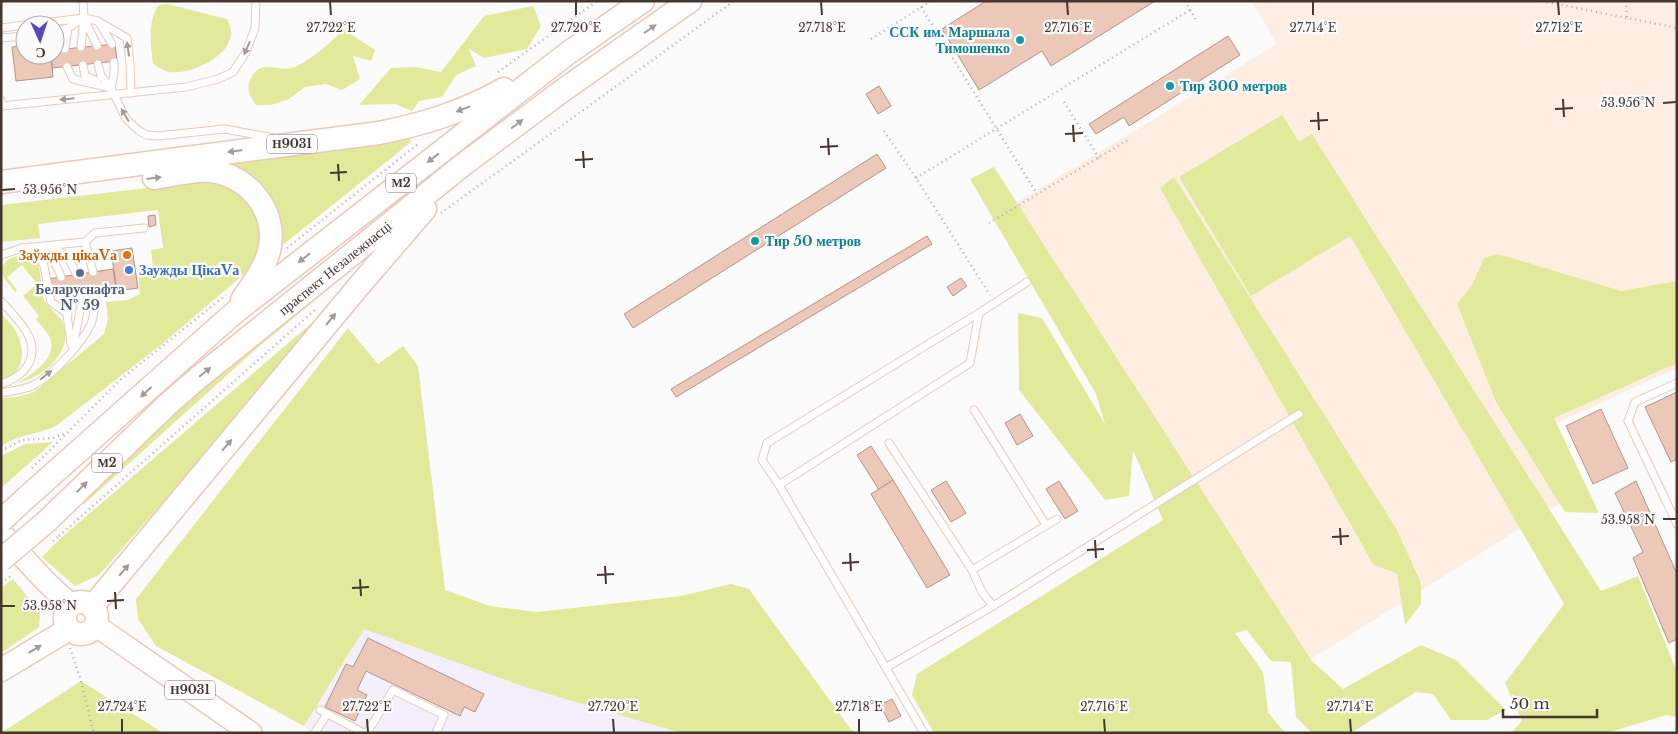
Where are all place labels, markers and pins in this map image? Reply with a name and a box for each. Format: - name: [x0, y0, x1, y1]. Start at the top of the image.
- place label: ССК им. Маршала Тимошенко: [889, 23, 1010, 57]
- marker: ССК им. Маршала Тимошенко: [1014, 34, 1026, 46]
- place label: Тир 300 метров: [1180, 77, 1288, 95]
- marker: Тир 300 метров: [1164, 80, 1176, 92]
- place label: Тир 50 метров: [765, 232, 861, 250]
- marker: Тир 50 метров: [749, 235, 761, 247]
- place label: Заўжды цікаVа: [19, 246, 117, 264]
- marker: Заўжды цікаVа: [121, 249, 133, 261]
- place label: Заужды ЦікаVа: [139, 261, 239, 279]
- marker: Заужды ЦікаVа: [123, 264, 135, 276]
- marker: Беларуснафта № 59: [74, 267, 86, 279]
- place label: Беларуснафта № 59: [35, 280, 125, 314]

